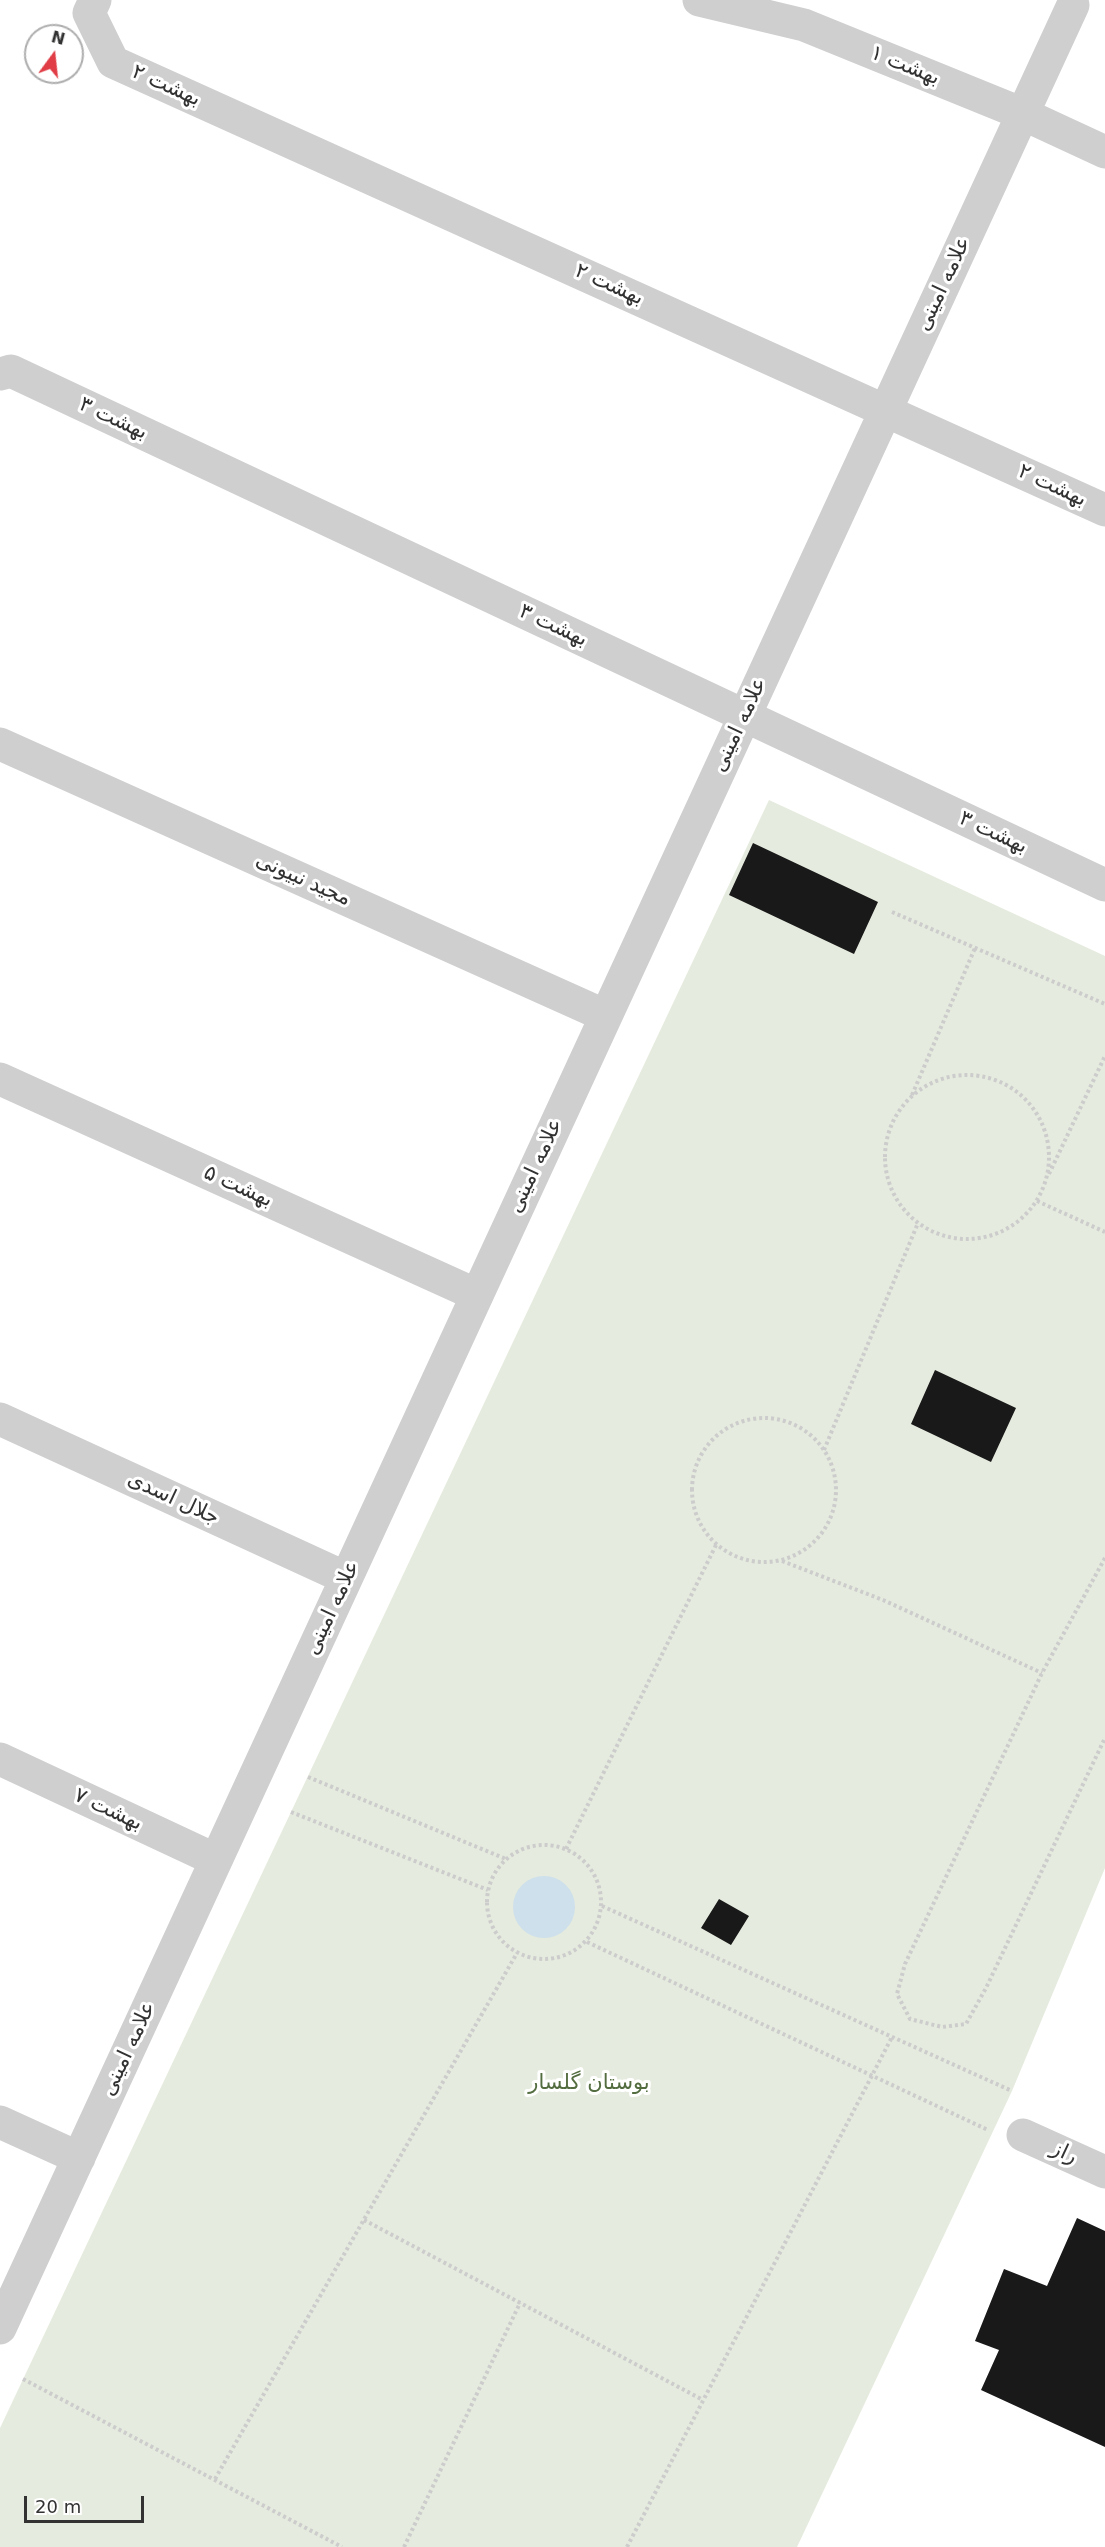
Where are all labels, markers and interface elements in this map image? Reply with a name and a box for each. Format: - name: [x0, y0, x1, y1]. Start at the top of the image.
- north arrow: [24, 24, 84, 84]
- text: N: [49, 27, 67, 49]
- street label: بهشت ۱: [867, 41, 943, 91]
- street label: بهشت ۲: [128, 60, 204, 112]
- street label: علامه امینی: [911, 233, 977, 335]
- street label: بهشت ۲: [571, 259, 647, 311]
- street label: بهشت ۳: [75, 392, 151, 446]
- street label: بهشت ۲: [1014, 459, 1090, 513]
- street label: بهشت ۳: [515, 599, 591, 653]
- street label: علامه امینی: [707, 674, 773, 776]
- street label: بهشت ۳: [955, 806, 1031, 860]
- street label: مجید نبیونی: [251, 848, 355, 912]
- street label: علامه امینی: [503, 1115, 569, 1217]
- street label: بهشت ۵: [200, 1161, 276, 1213]
- street label: جلال اسدی: [123, 1467, 223, 1531]
- street label: علامه امینی: [300, 1557, 366, 1659]
- street label: بهشت ۷: [70, 1783, 146, 1837]
- street label: علامه امینی: [96, 1998, 162, 2100]
- park label: بوستان گلسار: [528, 2071, 650, 2097]
- street label: راز: [1047, 2136, 1081, 2170]
- scale bar: [27, 2484, 147, 2522]
- text: 20 m: [35, 2496, 81, 2517]

